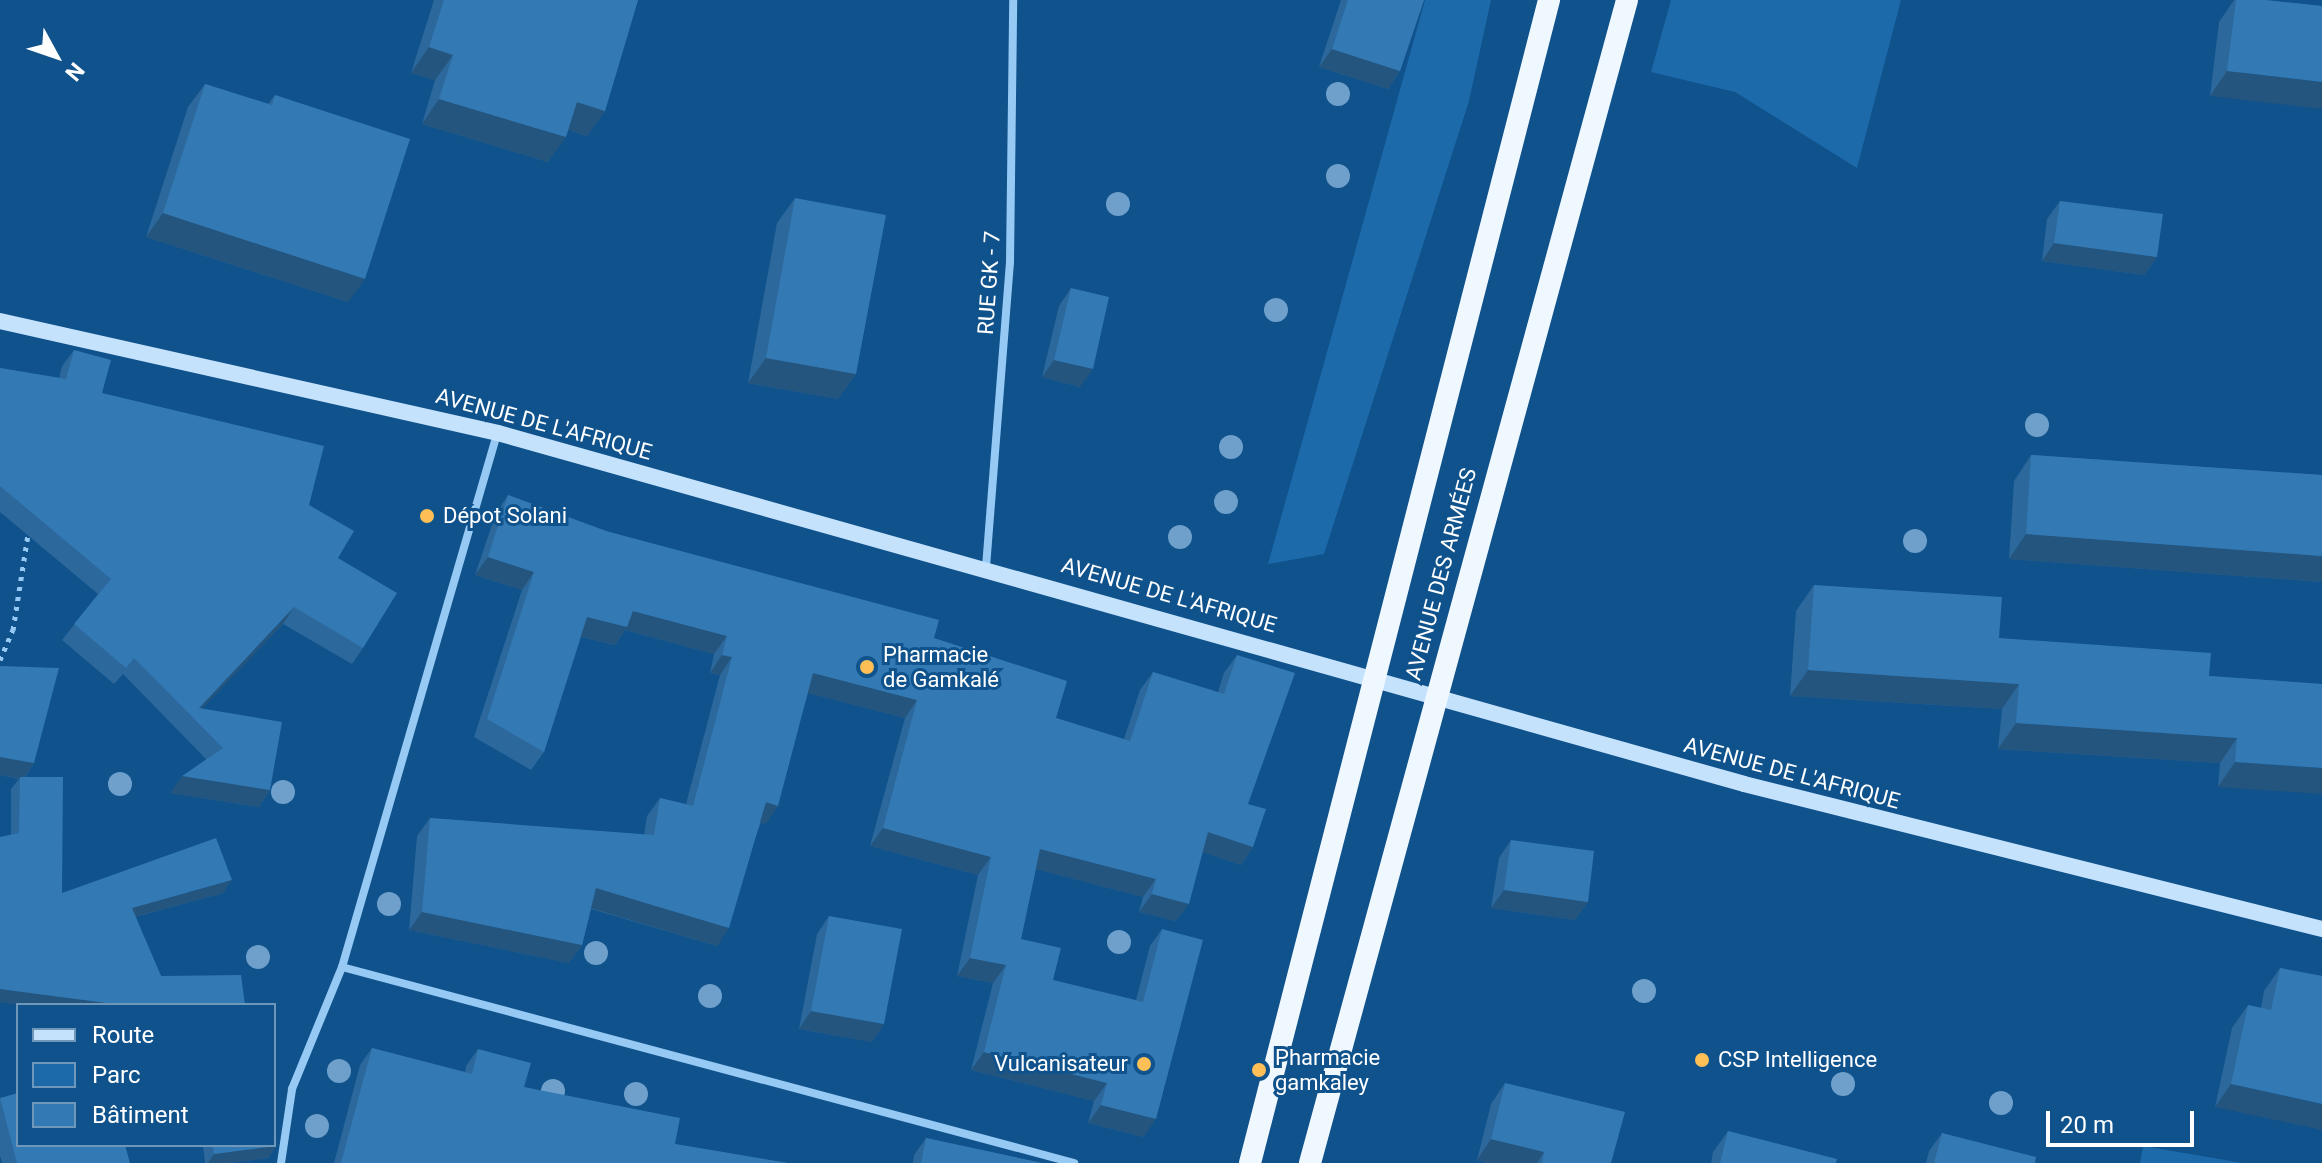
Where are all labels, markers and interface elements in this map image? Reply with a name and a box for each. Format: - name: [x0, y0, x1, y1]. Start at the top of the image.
- north arrow: [16, 16, 96, 96]
- text: N: [60, 58, 89, 86]
- street label: RUE GK - 7: [972, 230, 1006, 336]
- street label: AVENUE DE L'AFRIQUE: [433, 382, 655, 466]
- street label: AVENUE DES ARMÉES: [1400, 465, 1482, 683]
- place label: Dépot Solani: [443, 503, 567, 529]
- marker: Dépot Solani: [418, 507, 436, 525]
- street label: AVENUE DE L'AFRIQUE: [1058, 552, 1280, 638]
- place label: Pharmacie de Gamkalé: [883, 641, 999, 692]
- marker: Pharmacie de Gamkalé: [858, 658, 876, 676]
- street label: AVENUE DE L'AFRIQUE: [1681, 731, 1903, 815]
- legend: [16, 1003, 276, 1147]
- text: Route: [92, 1021, 154, 1049]
- place label: Pharmacie gamkaley: [1275, 1044, 1380, 1096]
- place label: CSP Intelligence: [1718, 1047, 1877, 1073]
- place label: Vulcanisateur: [994, 1051, 1128, 1077]
- marker: CSP Intelligence: [1693, 1051, 1711, 1069]
- marker: Vulcanisateur: [1135, 1055, 1153, 1073]
- text: Parc: [92, 1061, 141, 1089]
- marker: Pharmacie gamkaley: [1250, 1061, 1268, 1079]
- scale bar: [2050, 1095, 2198, 1145]
- text: Bâtiment: [92, 1101, 189, 1129]
- text: 20 m: [2060, 1111, 2114, 1139]

